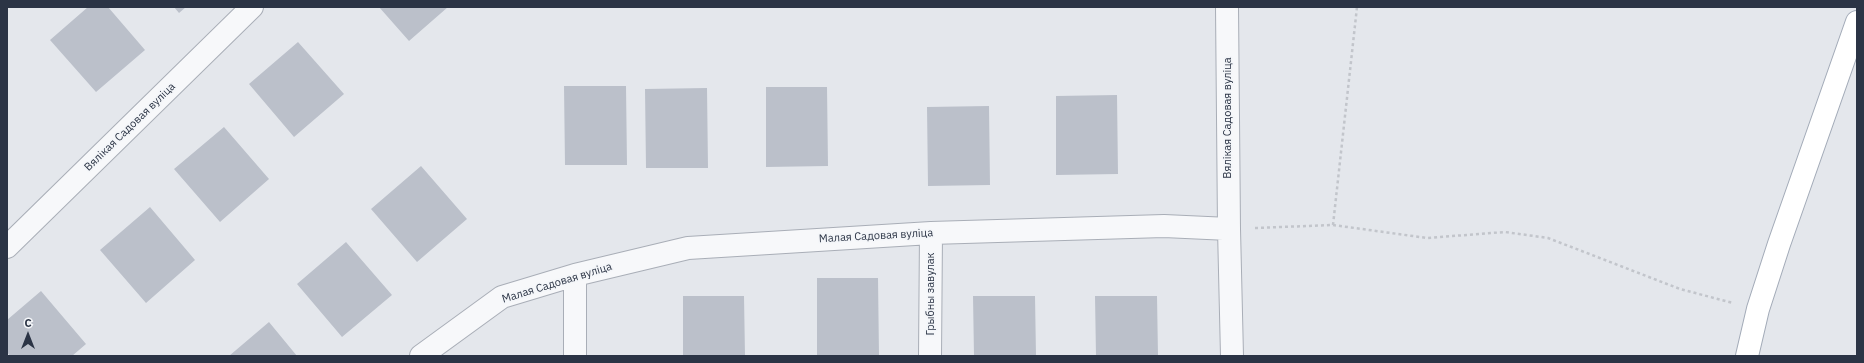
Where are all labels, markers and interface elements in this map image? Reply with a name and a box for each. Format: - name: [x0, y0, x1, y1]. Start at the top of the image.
- street label: Вялікая Садовая вуліца: [1221, 57, 1235, 179]
- street label: Вялікая Садовая вуліца: [82, 80, 178, 174]
- street label: Малая Садовая вуліца: [819, 226, 933, 246]
- street label: Грыбны завулак: [924, 252, 938, 336]
- street label: Малая Садовая вуліца: [500, 260, 614, 306]
- north arrow: [8, 315, 48, 355]
- text: С: [24, 316, 32, 330]

